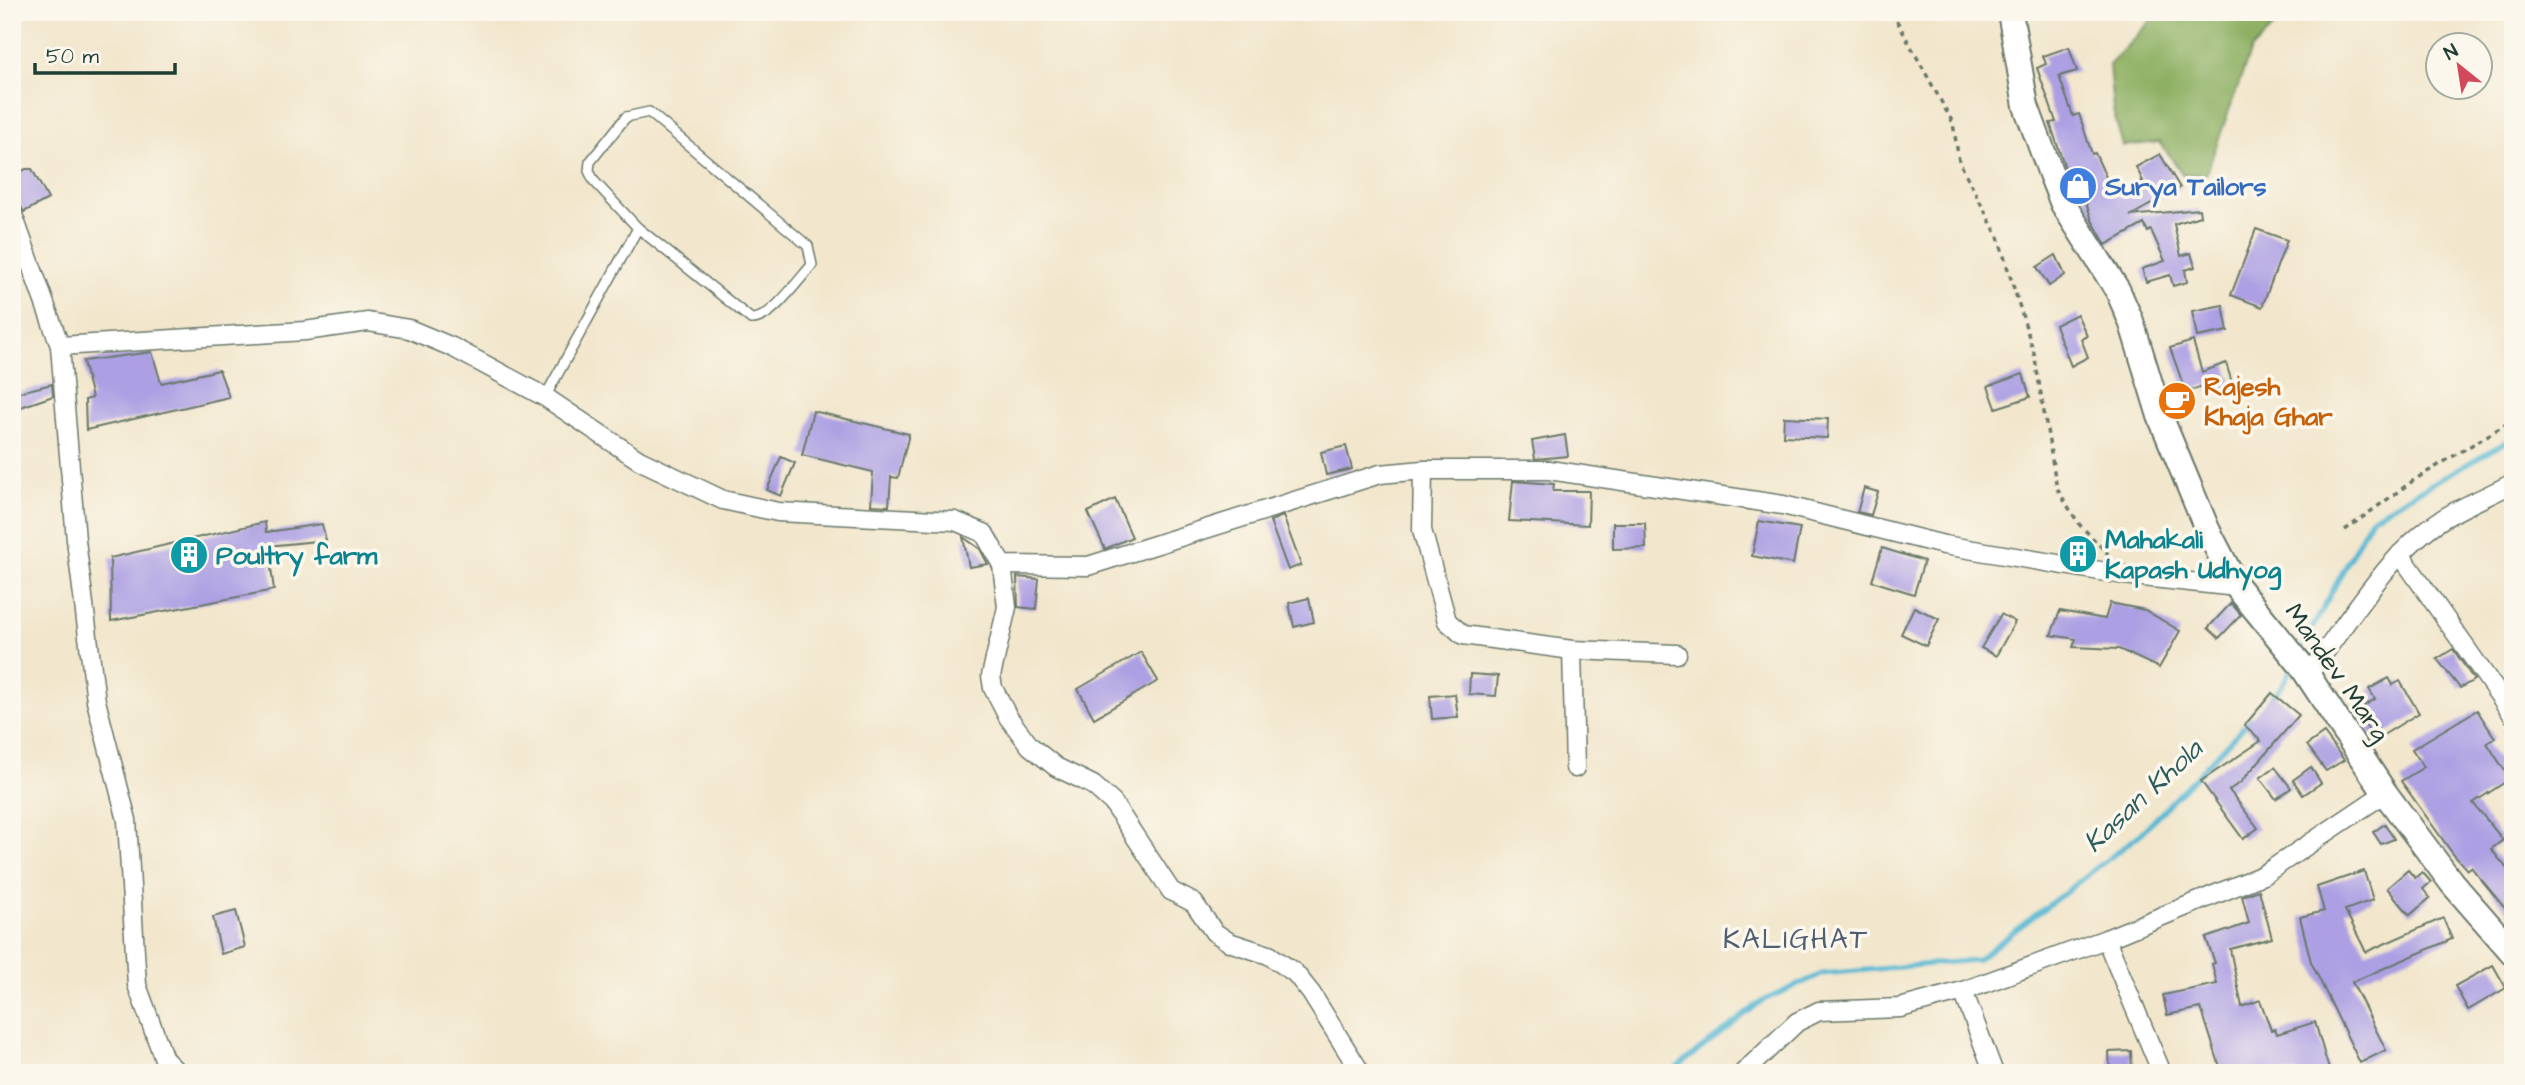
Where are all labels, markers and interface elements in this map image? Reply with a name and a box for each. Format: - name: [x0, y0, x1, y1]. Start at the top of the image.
- scale bar: [35, 32, 175, 76]
- north arrow: [2424, 32, 2494, 102]
- text: N: [2439, 38, 2463, 67]
- text: 50 m: [46, 42, 100, 71]
- shop icon: Surya Tailors: [2057, 165, 2099, 207]
- place label: Surya Tailors: [2104, 169, 2267, 208]
- place label: Rajesh Khaja Ghar: [2204, 369, 2333, 435]
- cafe icon: Rajesh Khaja Ghar: [2156, 380, 2198, 422]
- place label: Mahakali Kapash Udhyog: [2105, 522, 2282, 591]
- building icon: Mahakali Kapash Udhyog: [2057, 533, 2099, 575]
- building icon: Poultry farm: [168, 534, 210, 576]
- place label: Poultry farm: [216, 538, 378, 577]
- street label: Mandev Marg: [2274, 596, 2398, 750]
- water label: Kasan Khola: [2075, 730, 2212, 861]
- district label: KALIGHAT: [1723, 920, 1869, 959]

